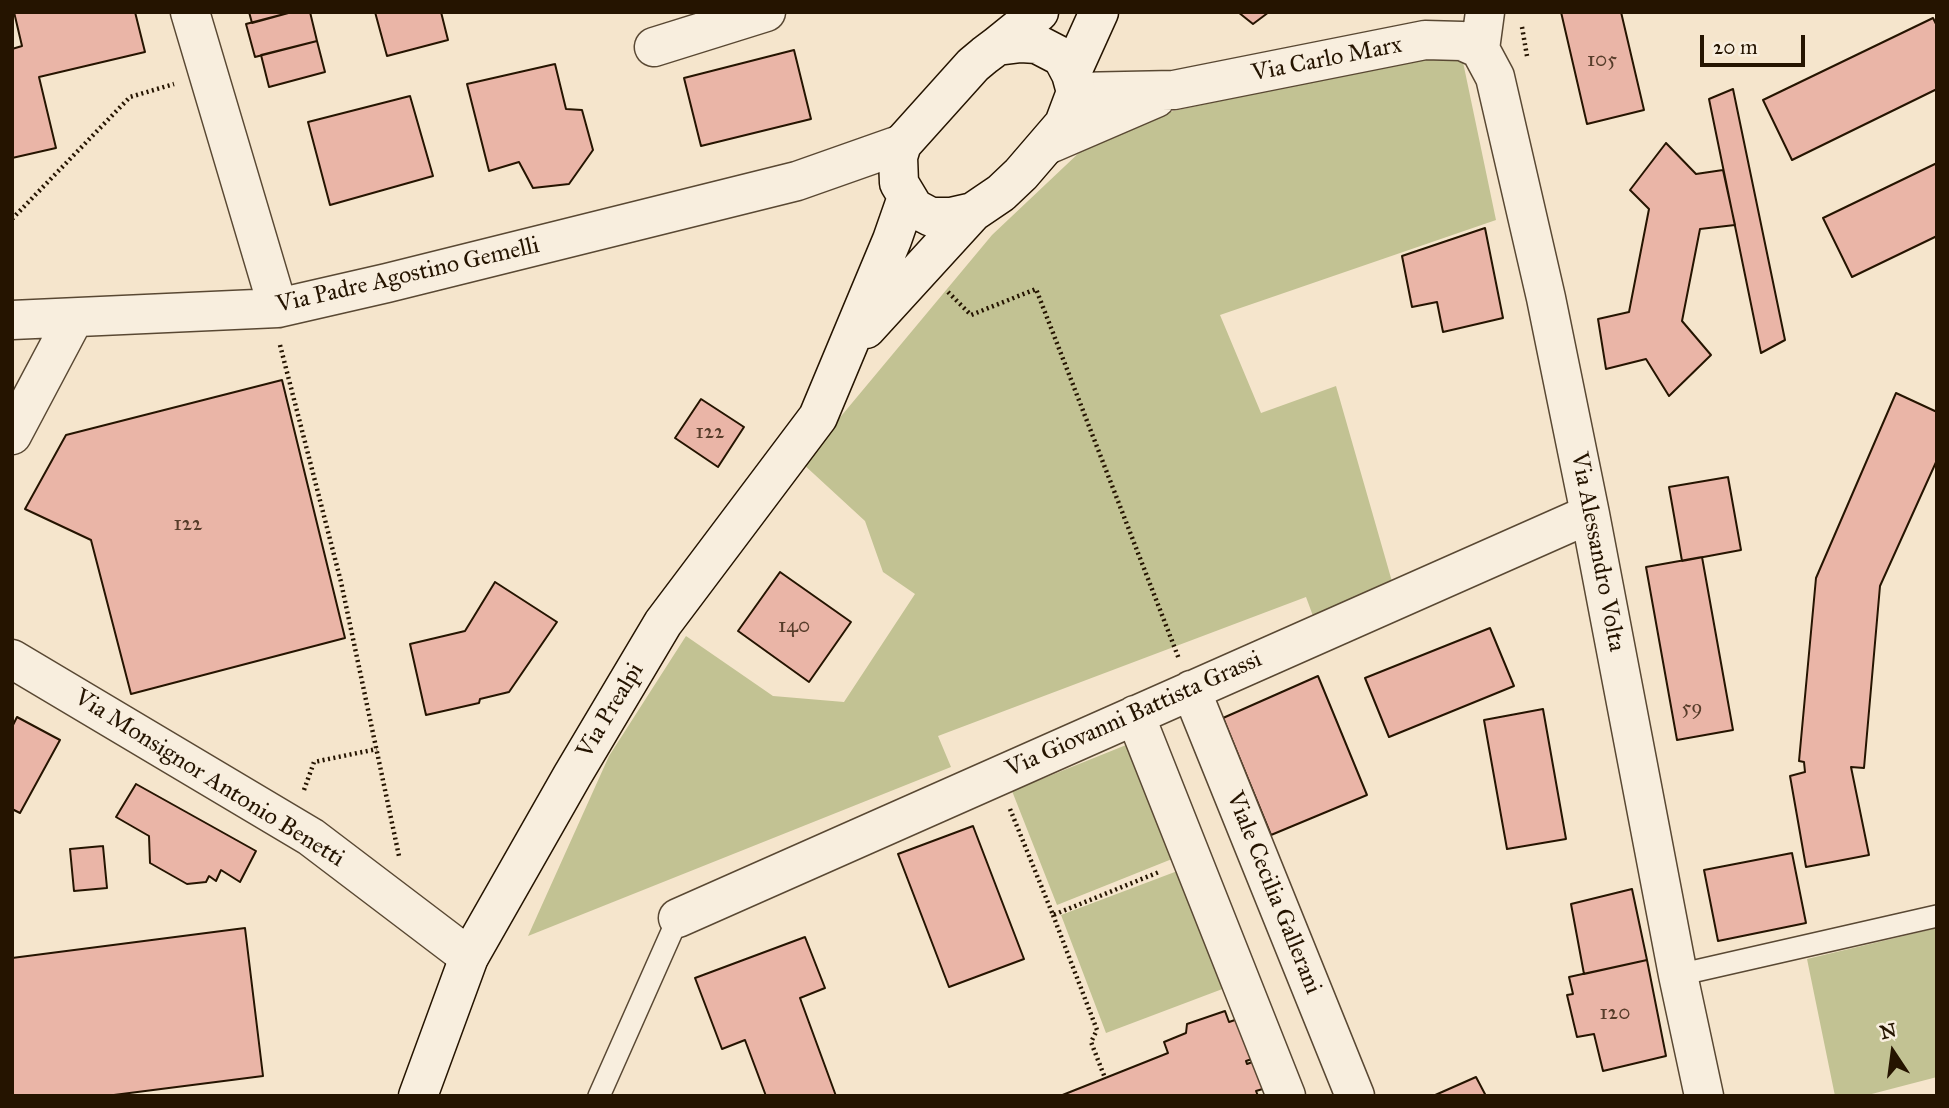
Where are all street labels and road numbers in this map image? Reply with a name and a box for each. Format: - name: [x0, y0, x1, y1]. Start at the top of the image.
- street label: Via Carlo Marx: [1249, 31, 1405, 89]
- street label: Via Padre Agostino Gemelli: [274, 232, 542, 320]
- street label: Via Alessandro Volta: [1564, 450, 1630, 654]
- street label: Via Giovanni Battista Grassi: [1002, 646, 1266, 784]
- street label: Via Prealpi: [571, 658, 651, 764]
- street label: Via Monsignor Antonio Benetti: [69, 684, 349, 874]
- street label: Viale Cecilia Gallerani: [1219, 788, 1327, 998]

